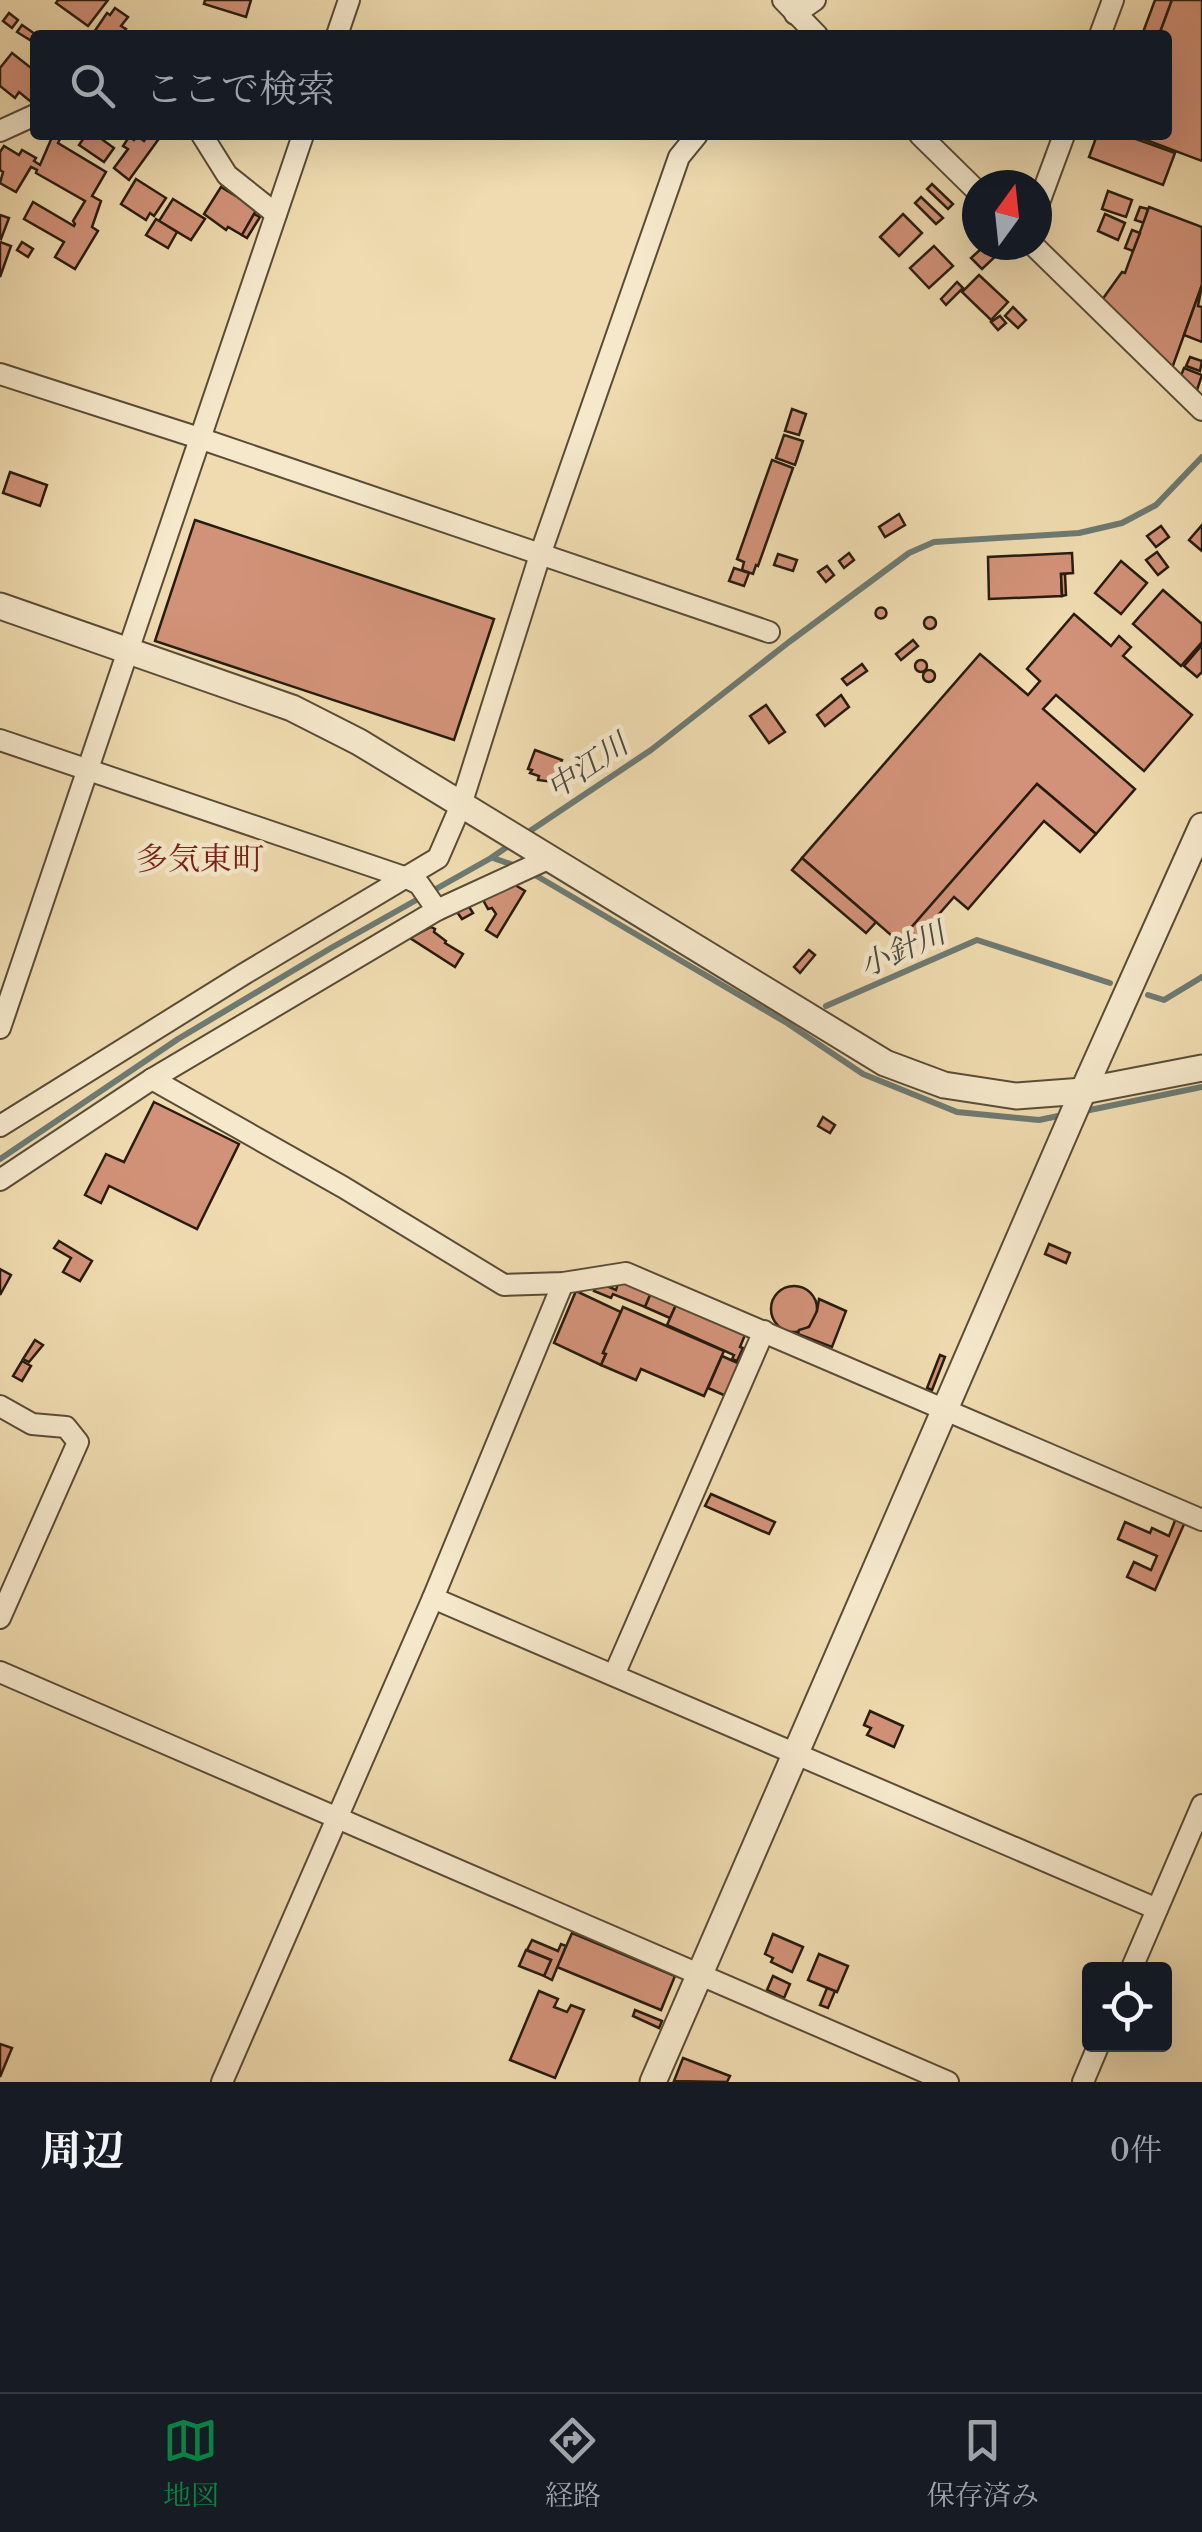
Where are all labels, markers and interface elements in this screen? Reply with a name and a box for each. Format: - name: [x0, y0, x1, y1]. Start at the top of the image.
- search box: [30, 30, 1172, 140]
- icon: search: [65, 58, 120, 113]
- text: ここで検索: [145, 65, 335, 112]
- north arrow: [962, 170, 1052, 260]
- water label: 中江川: [539, 724, 637, 807]
- district label: 多気東町: [136, 839, 264, 878]
- water label: 小針川: [853, 913, 953, 984]
- map controls: [1082, 1962, 1172, 2052]
- button: locate: [1082, 1962, 1172, 2052]
- text: 周辺: [40, 2124, 124, 2176]
- text: 0件: [1110, 2130, 1162, 2169]
- tab: 地図: [163, 2413, 219, 2513]
- tab: 経路: [545, 2413, 601, 2513]
- tab: 保存済み: [927, 2413, 1039, 2513]

